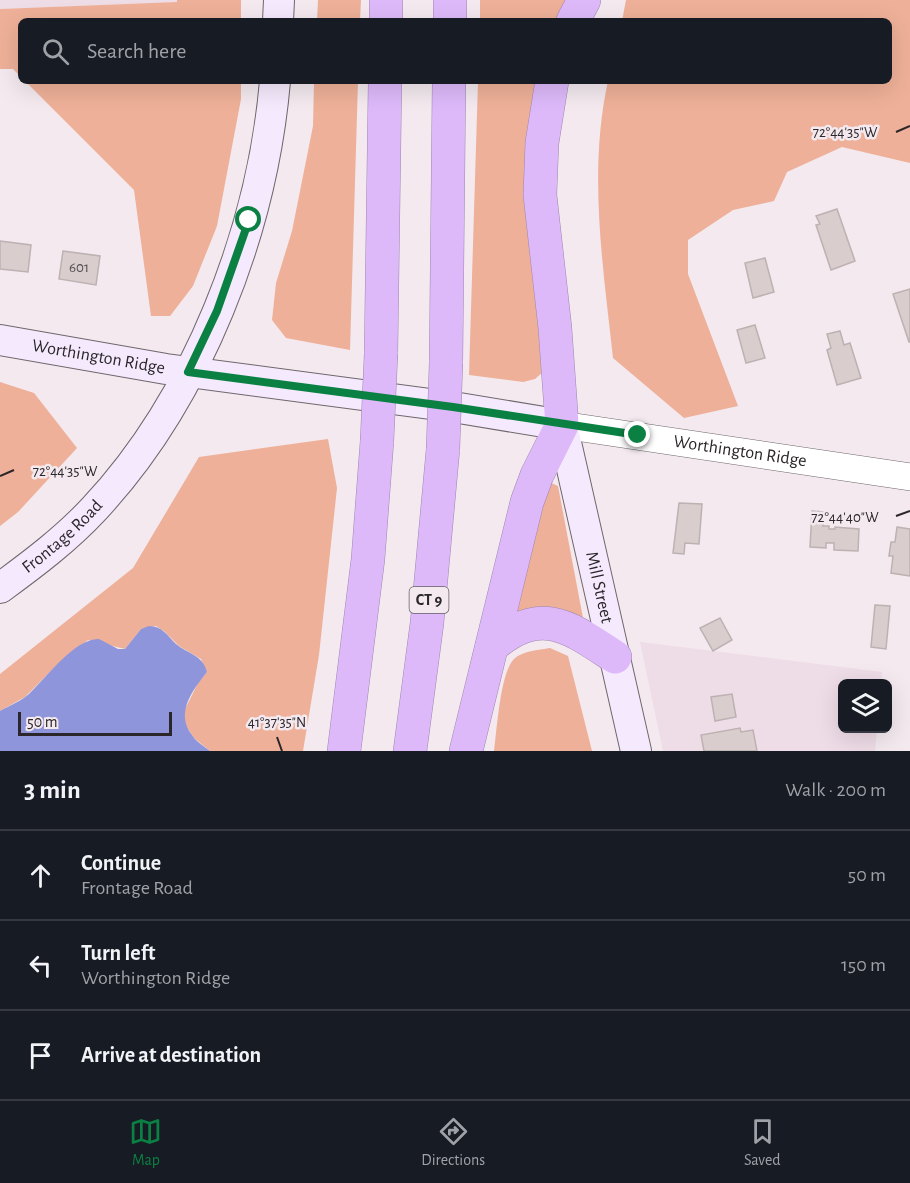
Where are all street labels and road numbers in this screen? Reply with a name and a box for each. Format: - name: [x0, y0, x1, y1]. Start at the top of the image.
- street label: Worthington Ridge: [31, 337, 166, 378]
- street label: Worthington Ridge: [672, 433, 808, 470]
- street label: Frontage Road: [19, 497, 106, 577]
- street label: Mill Street: [582, 550, 616, 625]
- road number: CT 9: [410, 587, 448, 613]

